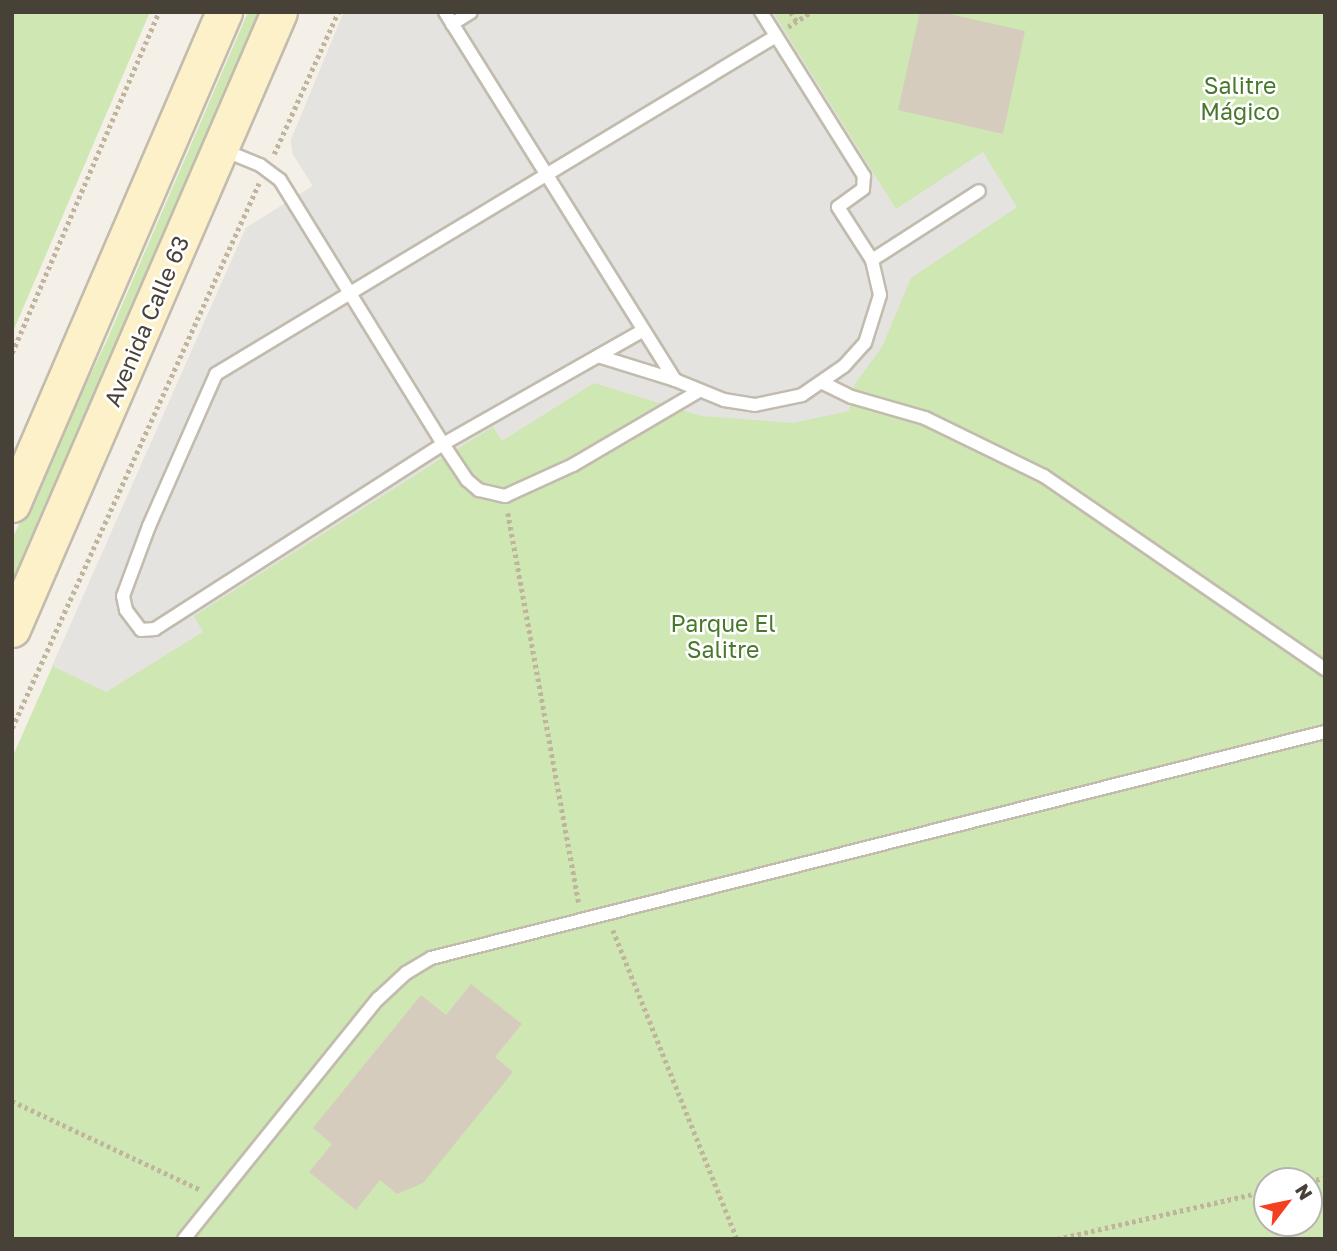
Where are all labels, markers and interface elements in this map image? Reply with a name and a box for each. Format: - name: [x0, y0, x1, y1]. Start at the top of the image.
- park label: Salitre Mágico: [1200, 71, 1280, 125]
- street label: Avenida Calle 63: [98, 232, 194, 410]
- park label: Parque El Salitre: [670, 609, 776, 663]
- north arrow: [1253, 1167, 1323, 1237]
- text: N: [1291, 1179, 1318, 1204]

